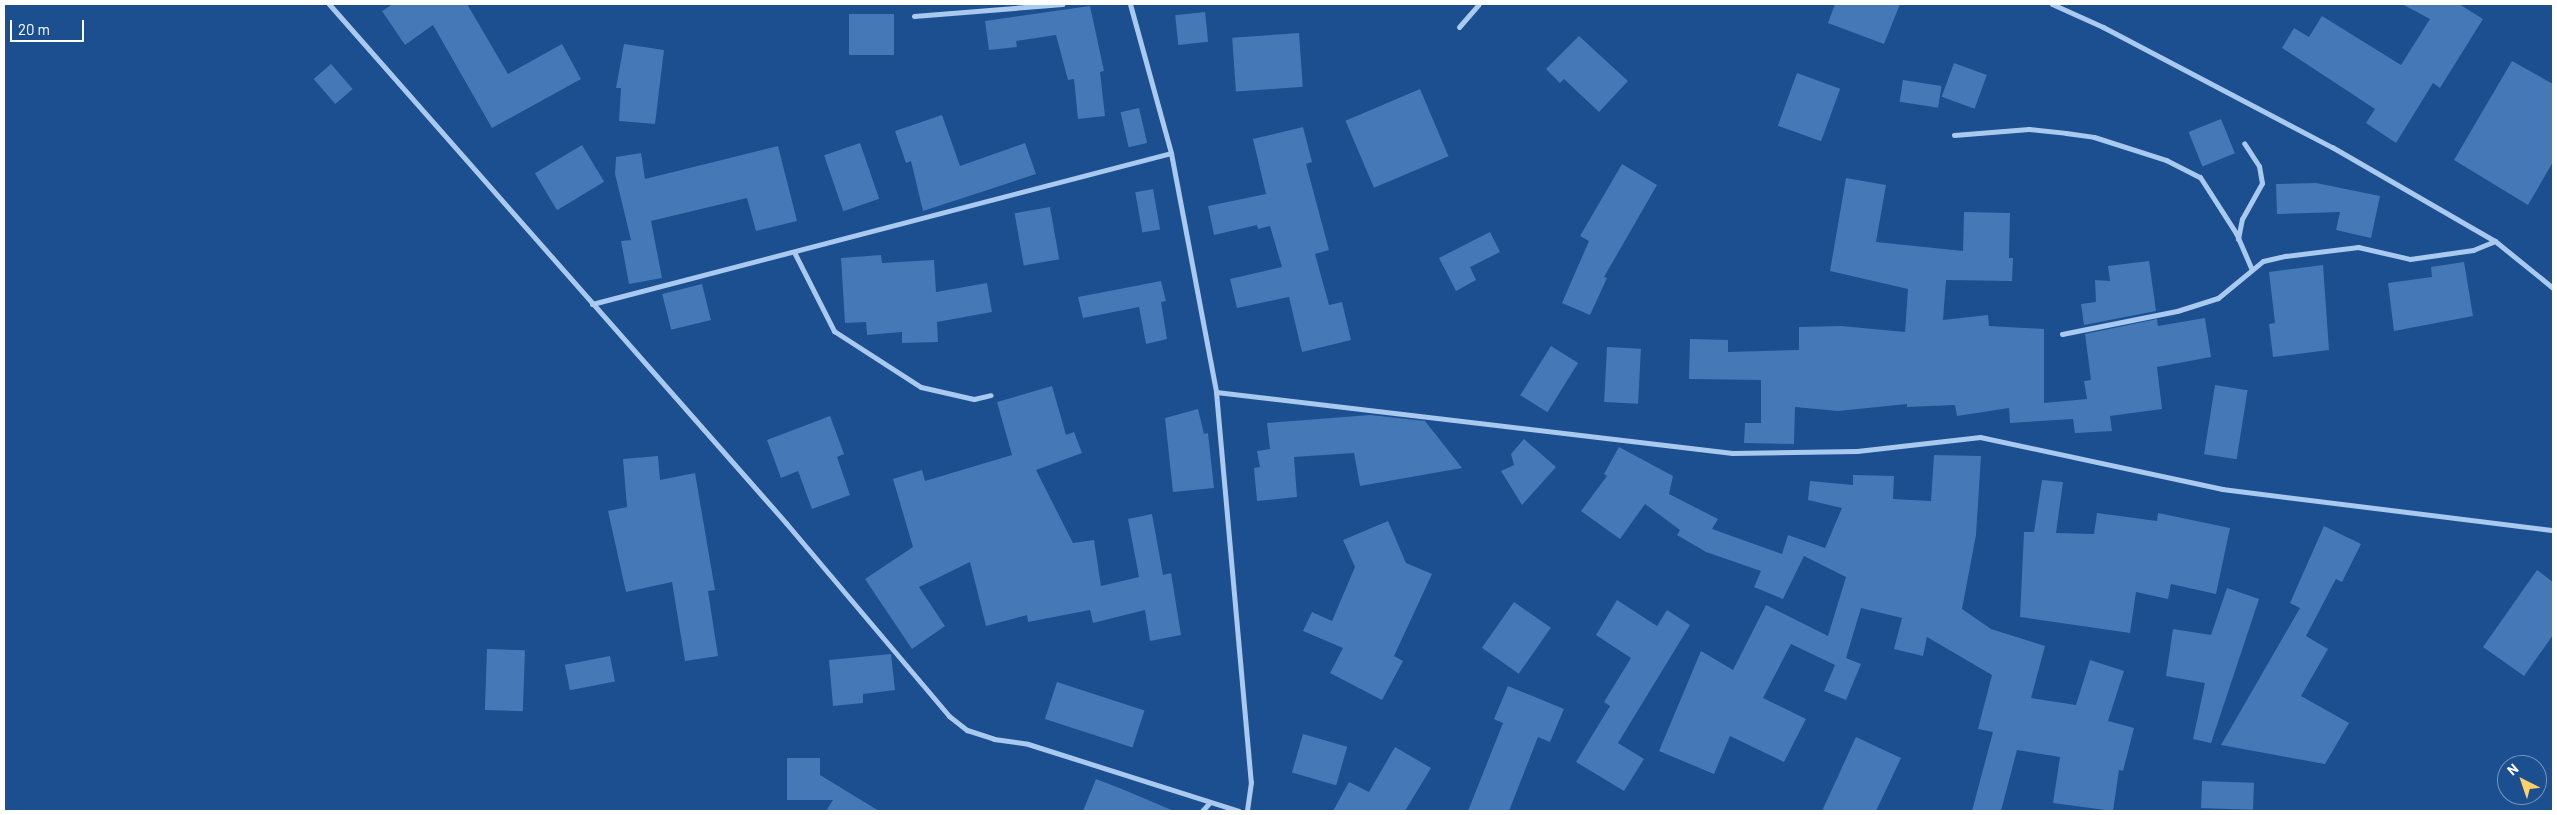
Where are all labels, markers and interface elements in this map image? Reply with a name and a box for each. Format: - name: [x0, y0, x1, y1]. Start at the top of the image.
- scale bar: [12, 10, 86, 42]
- text: 20 m: [18, 20, 50, 38]
- north arrow: [2497, 755, 2547, 805]
- text: N: [2503, 760, 2522, 779]

